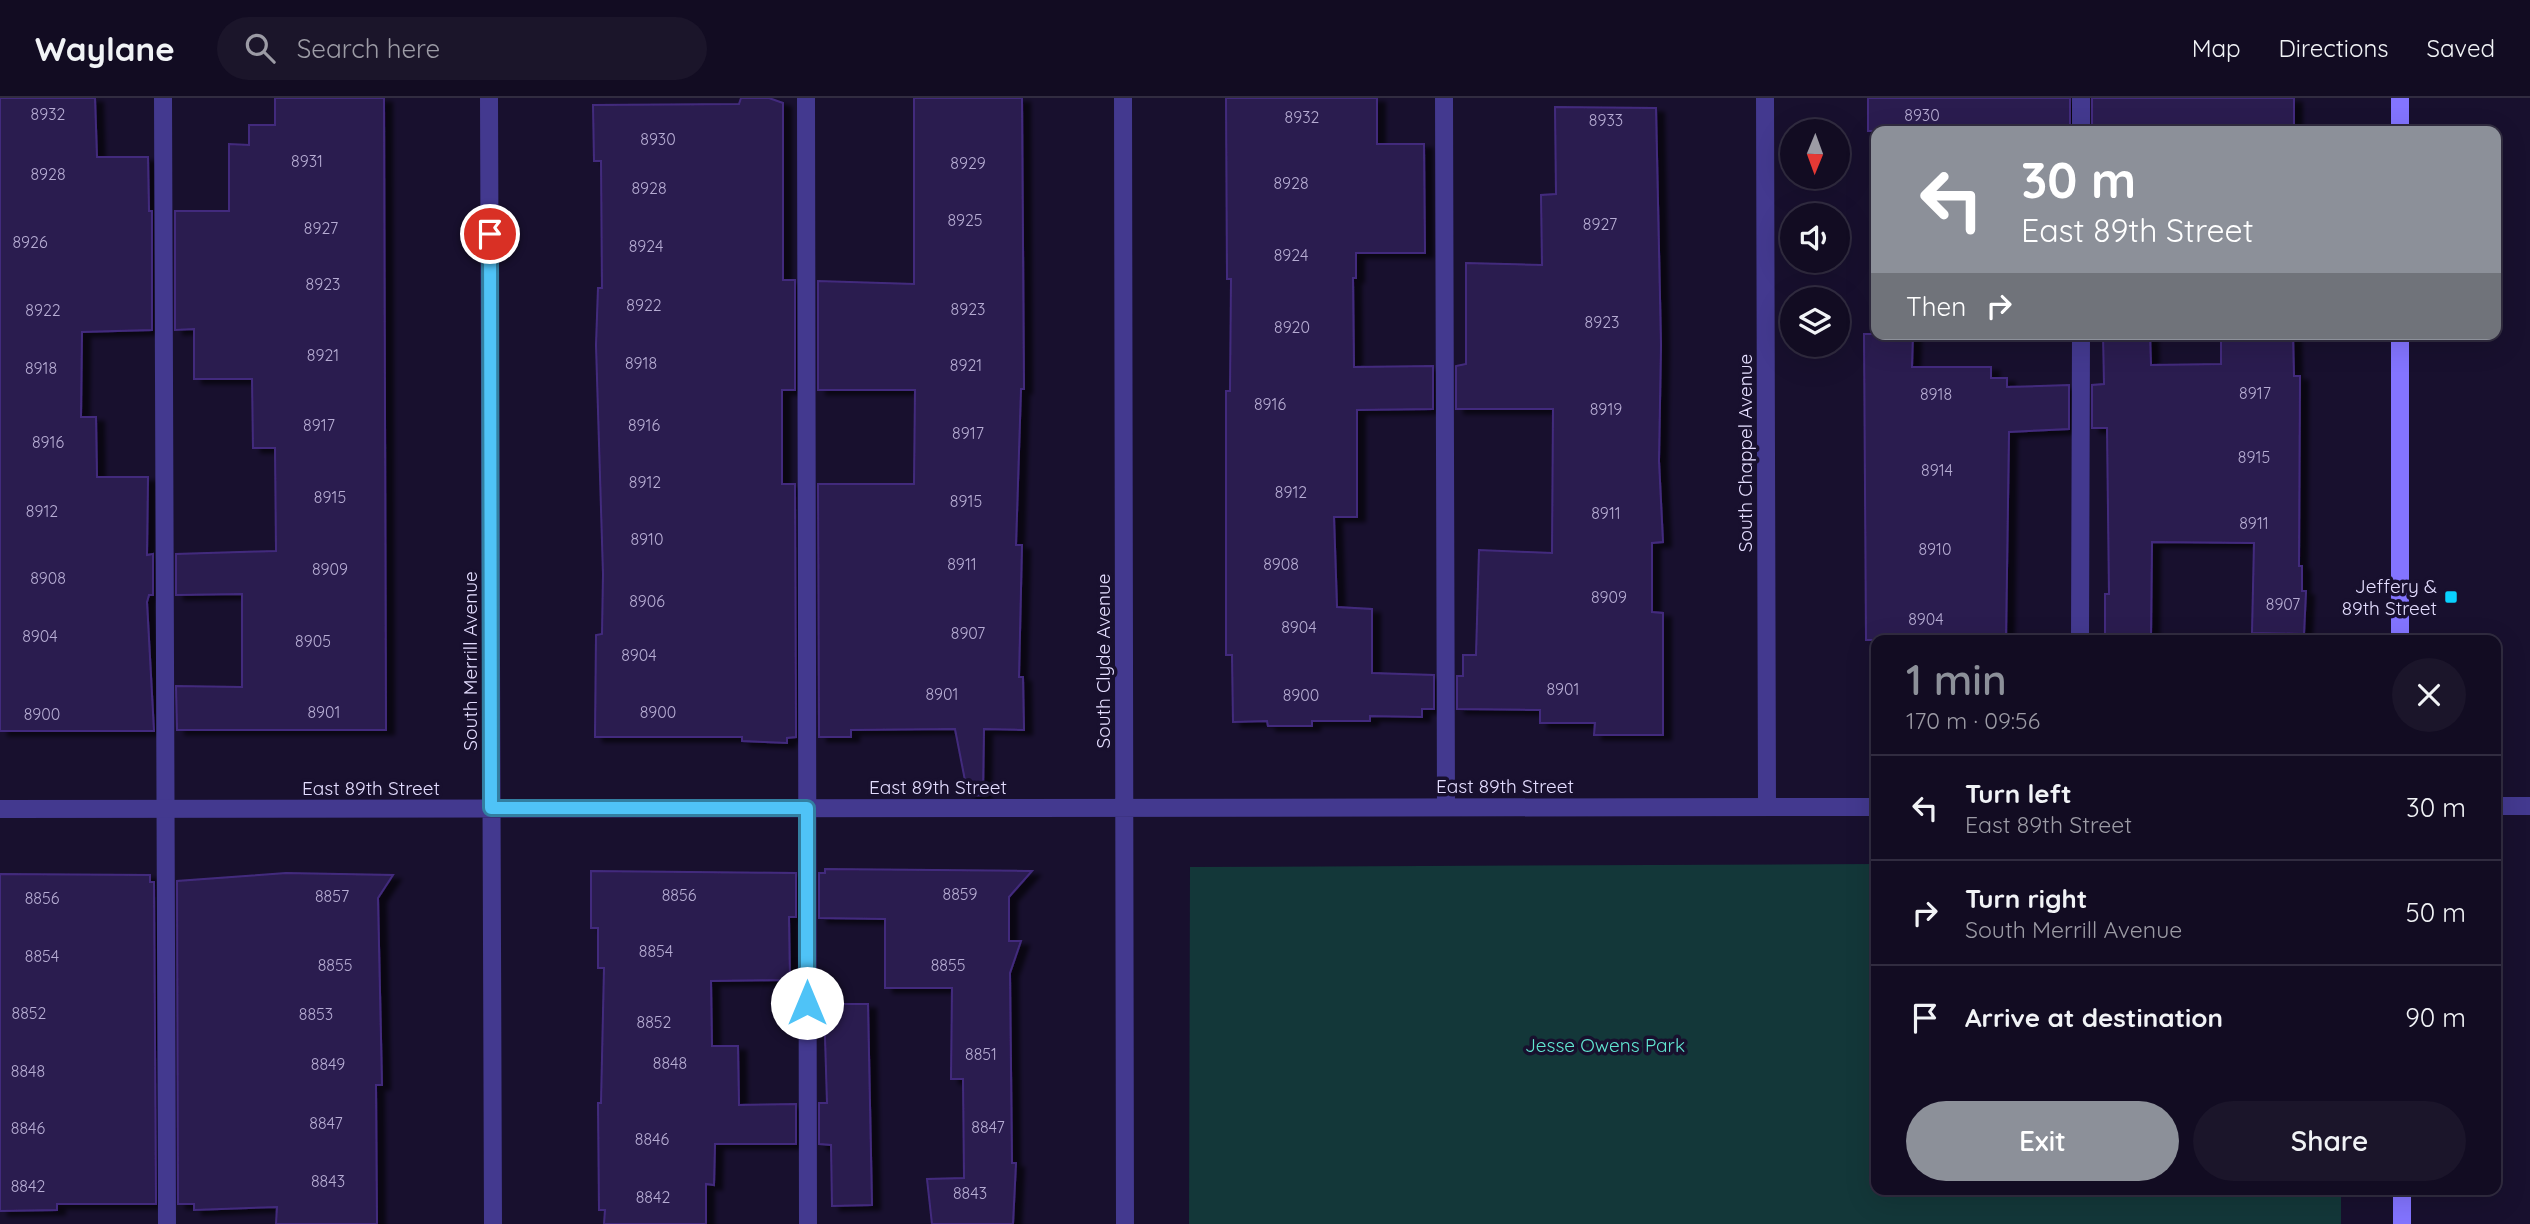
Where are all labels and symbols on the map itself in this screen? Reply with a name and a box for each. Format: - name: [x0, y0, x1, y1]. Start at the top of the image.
- house number: 8932: [31, 104, 66, 124]
- house number: 8930: [1904, 105, 1940, 125]
- house number: 8932: [1285, 107, 1320, 127]
- house number: 8933: [1589, 110, 1623, 130]
- north arrow: [1780, 119, 1850, 189]
- house number: 8930: [640, 129, 676, 149]
- house number: 8931: [291, 151, 323, 171]
- house number: 8929: [950, 153, 986, 173]
- house number: 8928: [30, 164, 66, 184]
- house number: 8928: [1273, 173, 1309, 193]
- house number: 8928: [631, 178, 667, 198]
- pin: [460, 204, 520, 264]
- house number: 8925: [947, 210, 983, 230]
- house number: 8927: [1583, 214, 1617, 234]
- house number: 8927: [304, 218, 338, 238]
- house number: 8926: [12, 232, 48, 252]
- house number: 8924: [629, 236, 663, 256]
- house number: 8924: [1274, 245, 1308, 265]
- house number: 8923: [306, 274, 340, 294]
- house number: 8922: [626, 295, 662, 315]
- house number: 8923: [951, 299, 985, 319]
- house number: 8922: [25, 300, 61, 320]
- house number: 8923: [1585, 312, 1619, 332]
- house number: 8920: [1274, 317, 1310, 337]
- house number: 8921: [307, 345, 339, 365]
- house number: 8918: [625, 353, 657, 373]
- street label: South Chappel Avenue: [1733, 354, 1757, 552]
- house number: 8921: [950, 355, 982, 375]
- house number: 8918: [25, 358, 57, 378]
- house number: 8917: [2239, 383, 2271, 403]
- house number: 8918: [1920, 384, 1952, 404]
- house number: 8916: [1254, 394, 1286, 414]
- house number: 8919: [1590, 399, 1622, 419]
- house number: 8917: [303, 415, 335, 435]
- house number: 8916: [628, 415, 660, 435]
- house number: 8917: [952, 423, 984, 443]
- house number: 8916: [32, 432, 64, 452]
- house number: 8915: [2238, 447, 2270, 467]
- house number: 8914: [1921, 460, 1953, 480]
- house number: 8912: [629, 472, 661, 492]
- house number: 8912: [1275, 482, 1307, 502]
- house number: 8915: [314, 487, 346, 507]
- house number: 8915: [950, 491, 982, 511]
- house number: 8912: [26, 501, 58, 521]
- house number: 8911: [1591, 503, 1621, 523]
- house number: 8911: [2239, 513, 2269, 533]
- house number: 8910: [630, 529, 664, 549]
- house number: 8910: [1918, 539, 1952, 559]
- house number: 8911: [947, 554, 977, 574]
- house number: 8908: [1263, 554, 1299, 574]
- house number: 8909: [312, 559, 348, 579]
- house number: 8908: [30, 568, 66, 588]
- street label: South Merrill Avenue: [458, 571, 482, 751]
- street label: South Clyde Avenue: [1091, 574, 1115, 749]
- place label: Jeffery & 89th Street: [2342, 574, 2437, 620]
- house number: 8909: [1591, 587, 1627, 607]
- marker: Jeffery & 89th Street: [2443, 589, 2459, 605]
- house number: 8906: [629, 591, 665, 611]
- house number: 8907: [2266, 594, 2300, 614]
- house number: 8904: [1908, 609, 1944, 629]
- house number: 8904: [1281, 617, 1317, 637]
- house number: 8907: [951, 623, 985, 643]
- house number: 8904: [22, 626, 58, 646]
- house number: 8905: [295, 631, 331, 651]
- house number: 8904: [621, 645, 657, 665]
- house number: 8901: [1546, 679, 1580, 699]
- house number: 8901: [925, 684, 959, 704]
- house number: 8900: [1283, 685, 1319, 705]
- house number: 8901: [307, 702, 341, 722]
- house number: 8900: [640, 702, 676, 722]
- house number: 8900: [24, 704, 60, 724]
- street label: East 89th Street: [1436, 774, 1574, 798]
- street label: East 89th Street: [869, 775, 1007, 799]
- street label: East 89th Street: [302, 776, 440, 800]
- house number: 8859: [943, 884, 978, 904]
- house number: 8856: [662, 885, 697, 905]
- house number: 8857: [315, 886, 349, 906]
- house number: 8856: [25, 888, 60, 908]
- house number: 8854: [639, 941, 673, 961]
- house number: 8854: [25, 946, 59, 966]
- house number: 8855: [318, 955, 352, 975]
- house number: 8855: [931, 955, 965, 975]
- position arrow: [770, 966, 844, 1040]
- house number: 8852: [12, 1003, 47, 1023]
- house number: 8853: [299, 1004, 333, 1024]
- house number: 8852: [637, 1012, 672, 1032]
- park label: Jesse Owens Park: [1525, 1033, 1685, 1057]
- house number: 8851: [965, 1044, 997, 1064]
- house number: 8848: [653, 1053, 687, 1073]
- house number: 8849: [311, 1054, 345, 1074]
- house number: 8848: [11, 1061, 45, 1081]
- house number: 8847: [309, 1113, 343, 1133]
- house number: 8847: [971, 1117, 1005, 1137]
- house number: 8846: [11, 1118, 46, 1138]
- house number: 8846: [635, 1129, 670, 1149]
- house number: 8843: [311, 1171, 345, 1191]
- house number: 8842: [11, 1176, 45, 1196]
- house number: 8843: [953, 1183, 987, 1203]
- house number: 8842: [636, 1187, 670, 1207]

